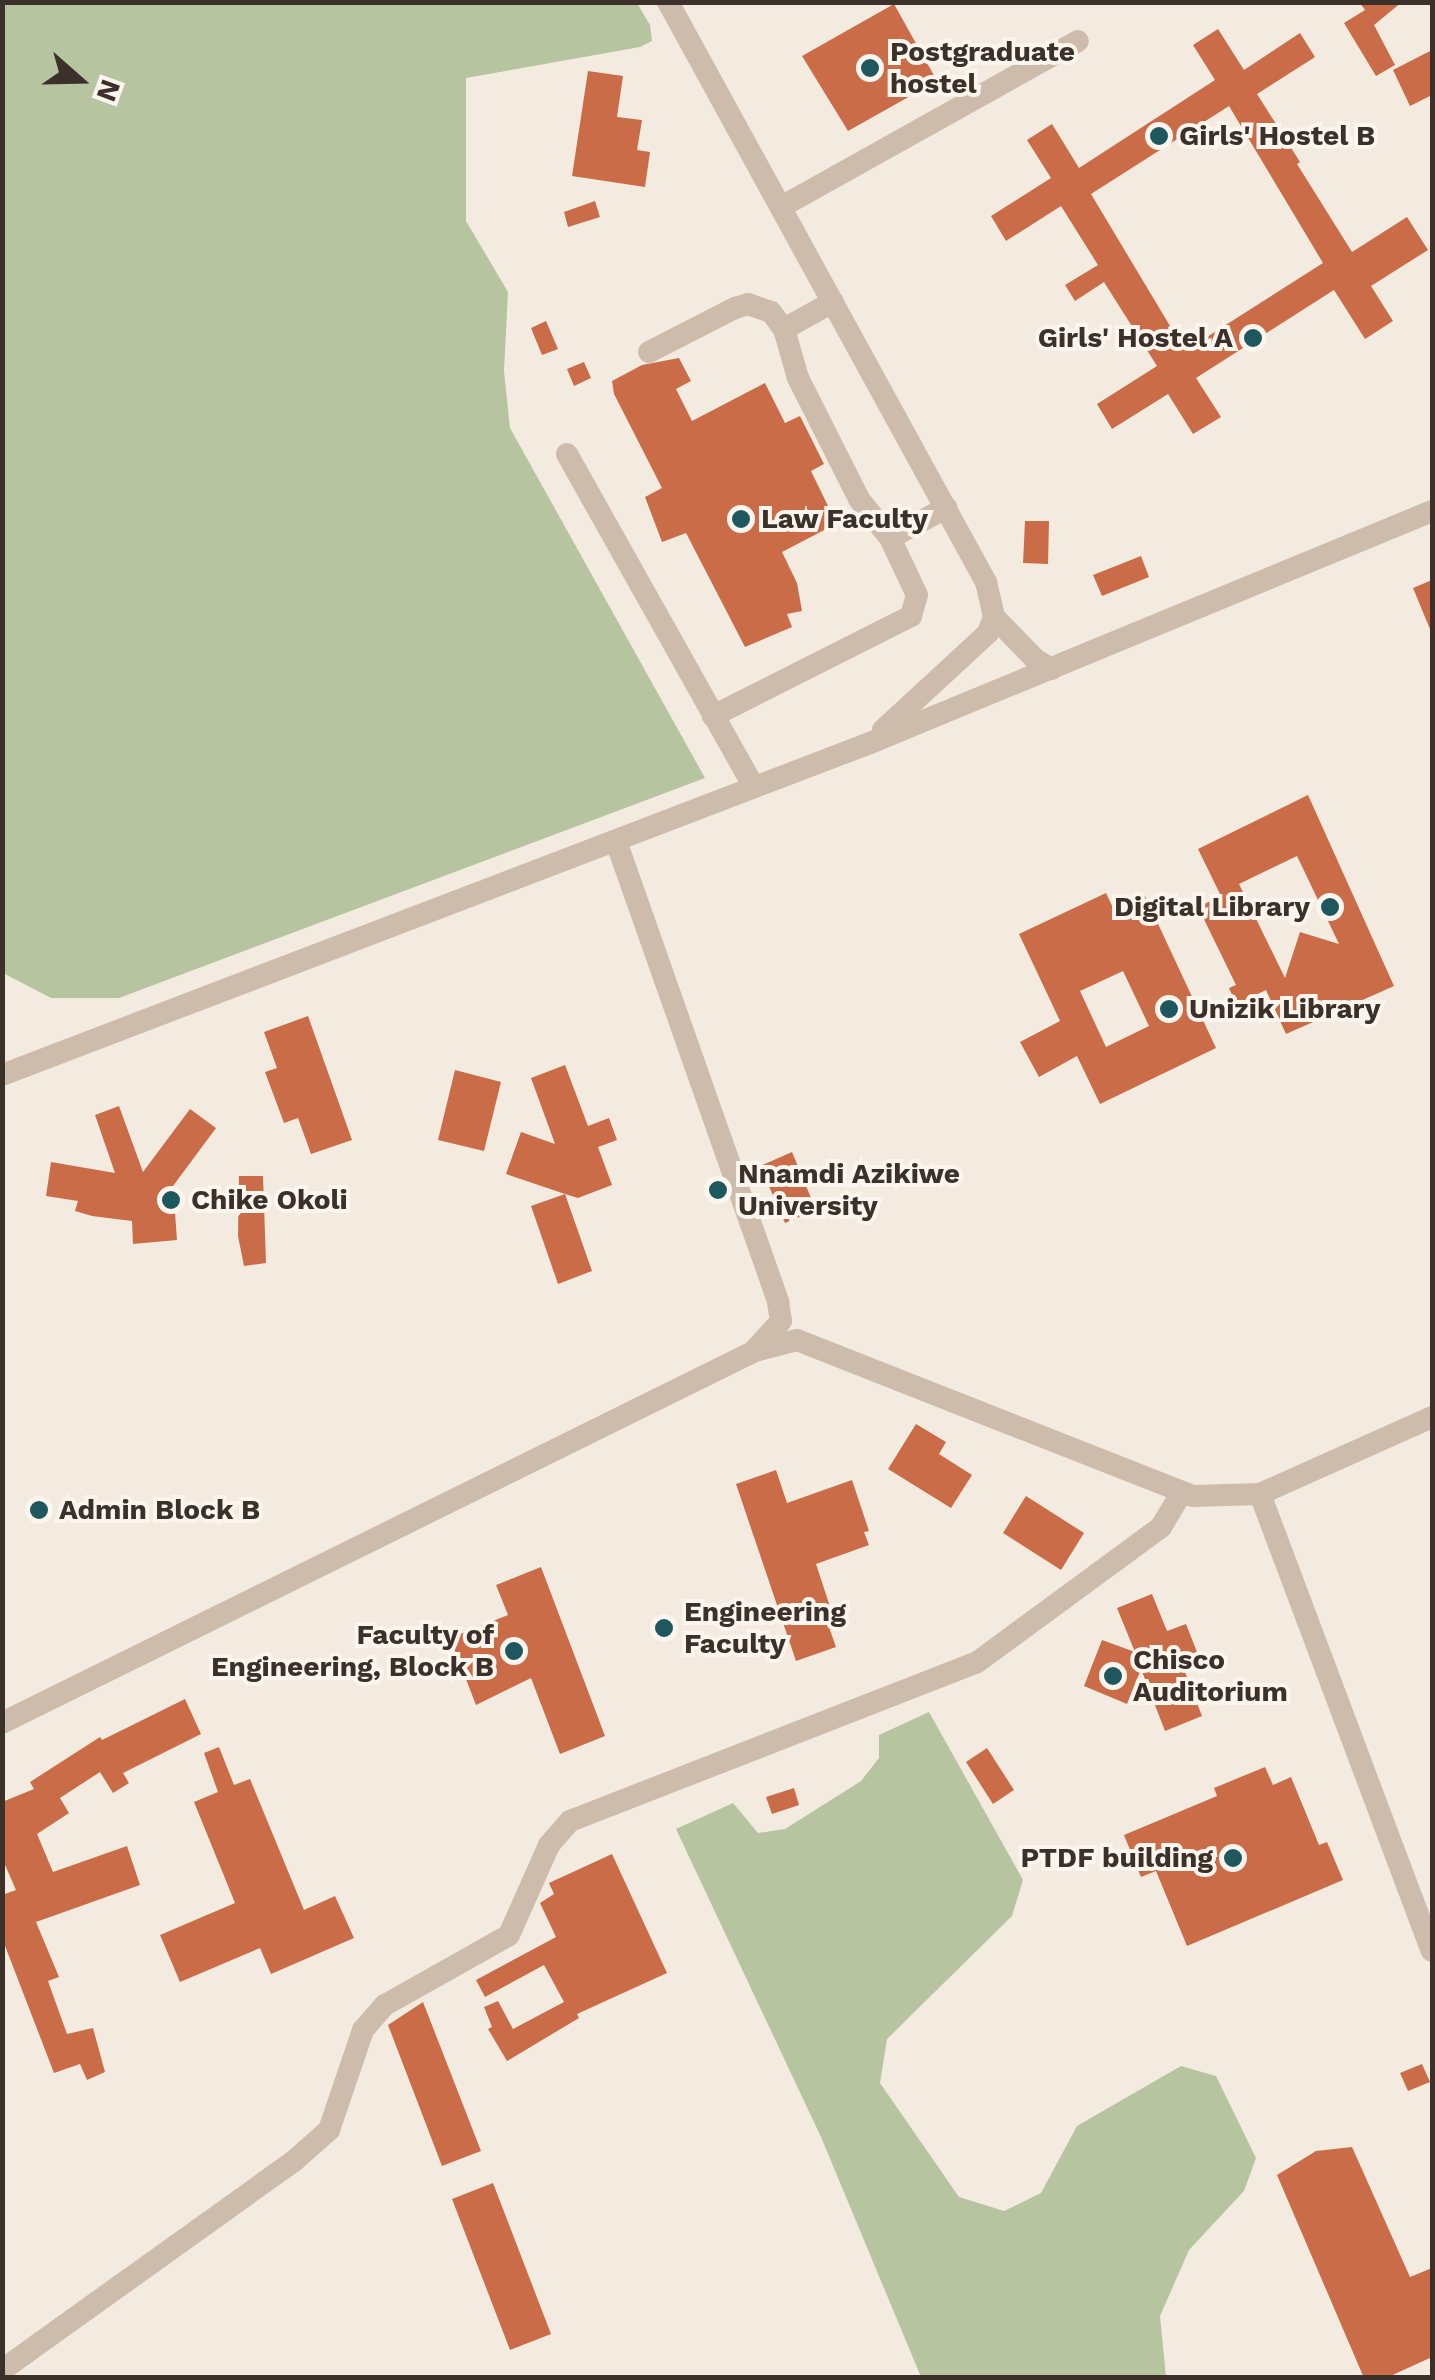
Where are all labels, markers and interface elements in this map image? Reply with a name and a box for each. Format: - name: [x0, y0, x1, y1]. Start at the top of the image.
- north arrow: [30, 30, 130, 130]
- place label: Postgraduate hostel: [890, 35, 1075, 101]
- marker: Postgraduate hostel: [859, 57, 881, 79]
- text: N: [90, 75, 128, 106]
- place label: Girls' Hostel B: [1179, 119, 1376, 153]
- marker: Girls' Hostel B: [1148, 125, 1170, 147]
- place label: Girls' Hostel A: [1037, 321, 1233, 355]
- marker: Girls' Hostel A: [1242, 327, 1264, 349]
- place label: Law Faculty: [761, 502, 929, 536]
- marker: Law Faculty: [730, 508, 752, 530]
- place label: Digital Library: [1114, 890, 1310, 924]
- marker: Digital Library: [1319, 896, 1341, 918]
- place label: Unizik Library: [1189, 992, 1381, 1026]
- marker: Unizik Library: [1158, 998, 1180, 1020]
- place label: Nnamdi Azikiwe University: [738, 1157, 960, 1223]
- marker: Nnamdi Azikiwe University: [707, 1179, 729, 1201]
- place label: Chike Okoli: [191, 1183, 348, 1217]
- marker: Chike Okoli: [160, 1189, 182, 1211]
- place label: Admin Block B: [59, 1493, 261, 1527]
- marker: Admin Block B: [28, 1499, 50, 1521]
- place label: Engineering Faculty: [684, 1595, 846, 1661]
- marker: Engineering Faculty: [653, 1617, 675, 1639]
- place label: Faculty of Engineering, Block B: [210, 1618, 494, 1684]
- marker: Faculty of Engineering, Block B: [503, 1640, 525, 1662]
- place label: Chisco Auditorium: [1133, 1643, 1288, 1709]
- marker: Chisco Auditorium: [1102, 1665, 1124, 1687]
- place label: PTDF building: [1020, 1841, 1213, 1875]
- marker: PTDF building: [1222, 1847, 1244, 1869]

